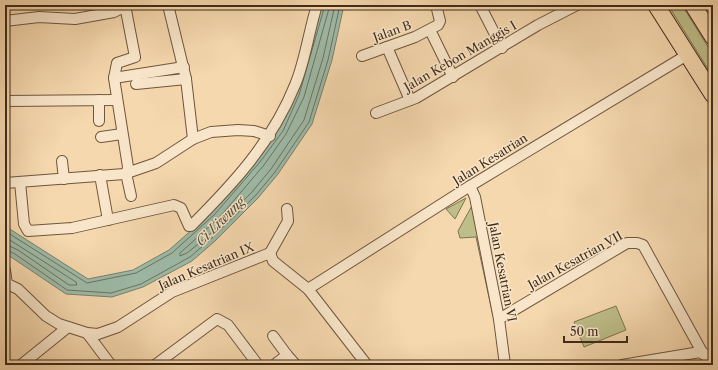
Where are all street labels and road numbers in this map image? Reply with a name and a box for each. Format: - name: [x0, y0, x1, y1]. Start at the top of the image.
- street label: Jalan B: [369, 17, 413, 45]
- street label: Jalan Kebon Manggis I: [399, 18, 519, 95]
- street label: Jalan Kesatrian: [448, 130, 530, 189]
- street label: Jalan Kesatrian VI: [486, 219, 520, 323]
- street label: Jalan Kesatrian VII: [523, 228, 625, 293]
- street label: Jalan Kesatrian IX: [154, 239, 257, 294]

